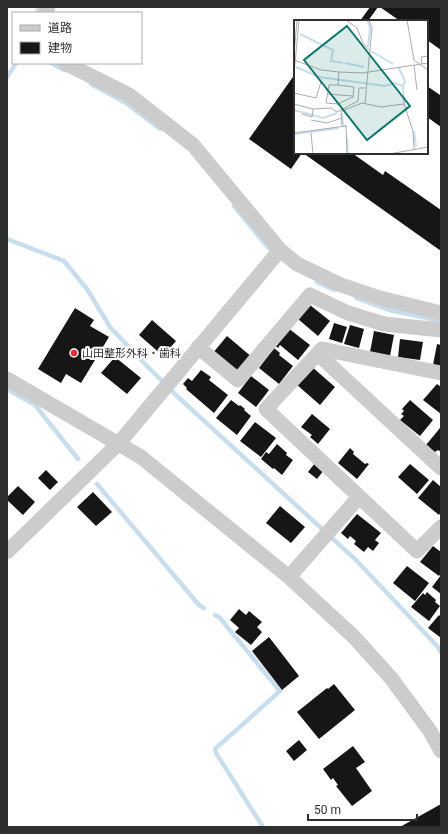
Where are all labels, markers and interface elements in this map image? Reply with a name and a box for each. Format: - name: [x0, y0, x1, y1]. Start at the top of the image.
- legend: [12, 12, 142, 64]
- inset map: [294, 20, 428, 154]
- text: 道路: [48, 21, 72, 35]
- text: 建物: [48, 41, 72, 55]
- place label: 山田整形外科・歯科: [82, 347, 181, 360]
- marker: 山田整形外科・歯科: [69, 348, 79, 358]
- scale bar: [308, 796, 417, 822]
- text: 50 m: [314, 803, 341, 817]

